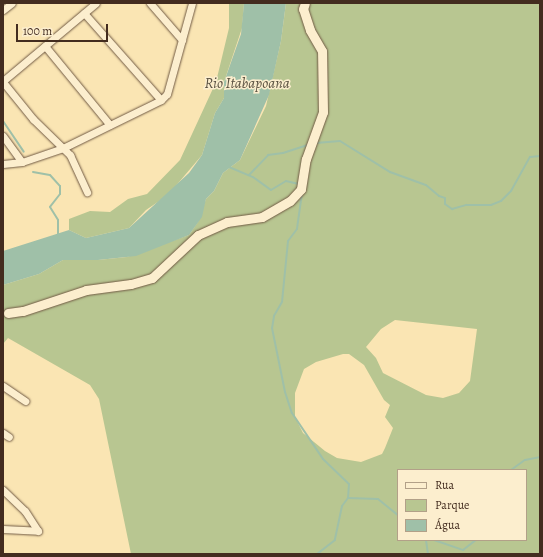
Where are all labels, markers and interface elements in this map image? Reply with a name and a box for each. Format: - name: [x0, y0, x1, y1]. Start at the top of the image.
- scale bar: [18, 16, 110, 42]
- text: 100 m: [23, 23, 52, 39]
- water label: Rio Itabapoana: [204, 75, 290, 93]
- legend: [397, 469, 527, 541]
- text: Rua: [435, 477, 454, 493]
- text: Parque: [435, 497, 470, 513]
- text: Água: [435, 517, 460, 533]

